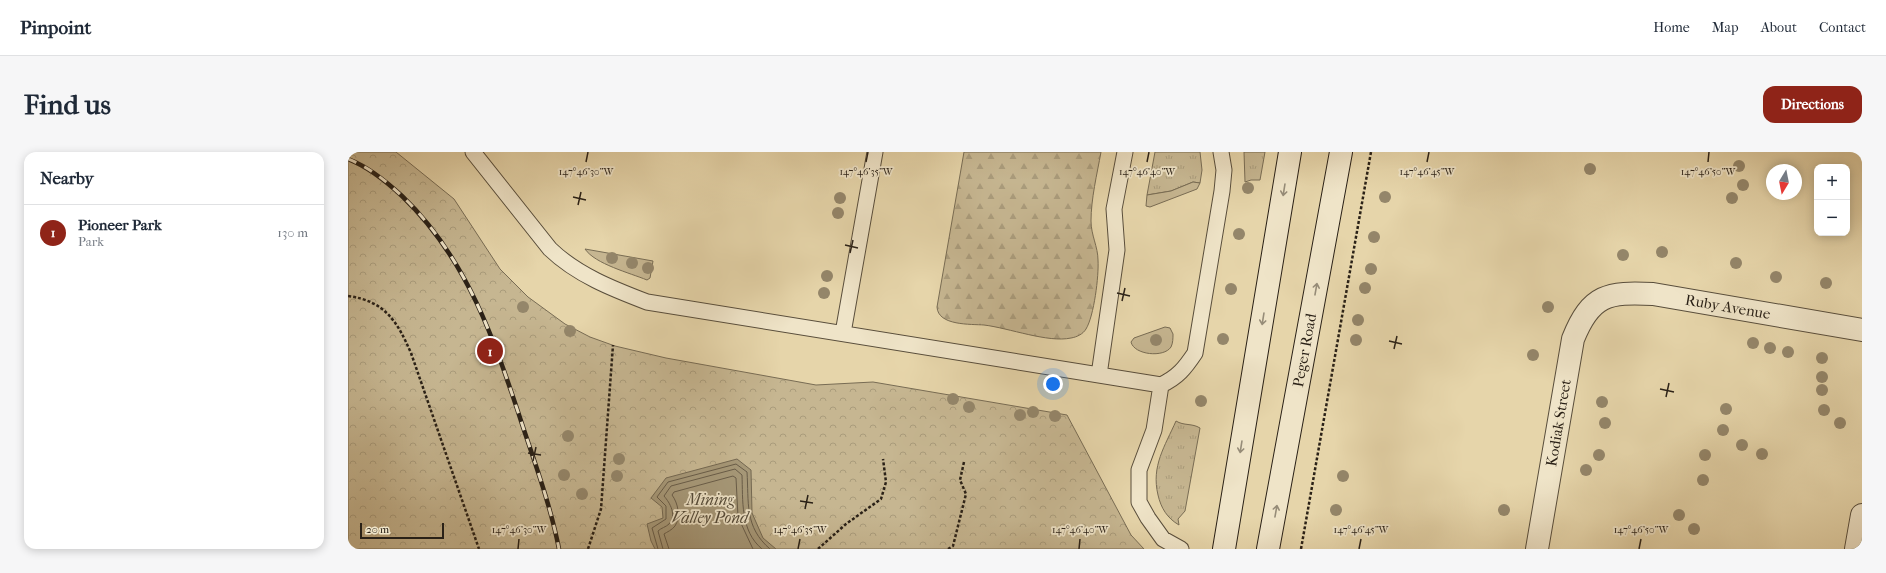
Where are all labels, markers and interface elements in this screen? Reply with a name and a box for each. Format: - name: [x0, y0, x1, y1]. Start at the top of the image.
- text: Pinpoint: [20, 17, 91, 39]
- text: Home: [1653, 19, 1690, 36]
- text: Map: [1712, 19, 1739, 36]
- text: About: [1761, 19, 1797, 36]
- text: Contact: [1819, 19, 1866, 36]
- button: Directions: [1763, 86, 1862, 123]
- text: Find us: [24, 88, 111, 121]
- north arrow: [1766, 164, 1802, 200]
- map controls: [1814, 164, 1850, 236]
- button: +: [1814, 164, 1850, 200]
- text: 147°46'30"W: [559, 166, 614, 178]
- text: 147°46'35"W: [839, 166, 894, 178]
- text: 147°46'40"W: [1119, 166, 1176, 178]
- text: 147°46'45"W: [1400, 166, 1456, 178]
- text: 147°46'50"W: [1681, 166, 1737, 178]
- text: Nearby: [40, 168, 94, 188]
- one-way arrow: [1280, 184, 1288, 197]
- button: −: [1814, 200, 1850, 236]
- text: Pioneer Park: [78, 216, 162, 234]
- text: 1: [51, 225, 55, 240]
- text: 130 m: [277, 225, 308, 240]
- text: Park: [78, 234, 104, 249]
- one-way arrow: [1312, 283, 1320, 296]
- street label: Ruby Avenue: [1684, 291, 1772, 323]
- street label: Peger Road: [1289, 311, 1320, 389]
- one-way arrow: [1259, 312, 1267, 325]
- pin: 1: [477, 336, 503, 366]
- your location: [1043, 374, 1063, 394]
- street label: Kodiak Street: [1542, 377, 1575, 468]
- one-way arrow: [1237, 440, 1245, 453]
- water label: Mining Valley Pond: [672, 490, 750, 527]
- one-way arrow: [1272, 505, 1280, 518]
- scale bar: [360, 521, 444, 540]
- text: 20 m: [366, 523, 389, 536]
- text: 147°46'30"W: [492, 524, 547, 536]
- text: 147°46'35"W: [773, 524, 828, 536]
- text: 147°46'40"W: [1052, 524, 1109, 536]
- text: 147°46'45"W: [1334, 524, 1390, 536]
- text: 147°46'50"W: [1614, 524, 1670, 536]

